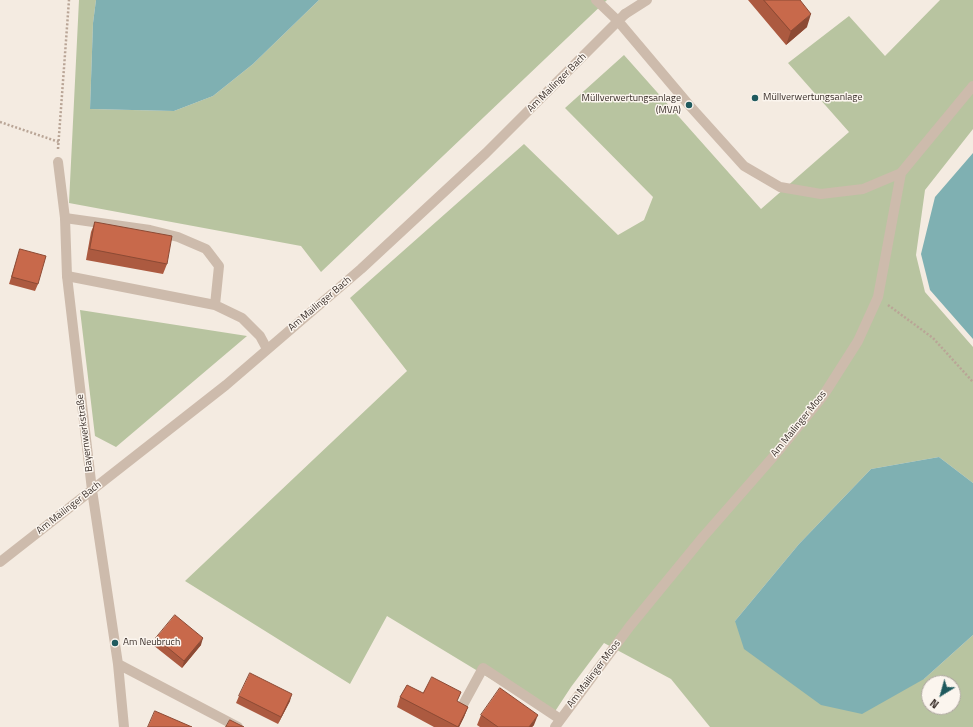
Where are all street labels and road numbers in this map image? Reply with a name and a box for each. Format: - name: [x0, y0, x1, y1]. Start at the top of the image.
- street label: Am Mailinger Bach: [525, 51, 589, 115]
- street label: Am Mailinger Bach: [286, 274, 354, 334]
- street label: Am Mailinger Moos: [769, 389, 829, 459]
- street label: Bayernwerkstraße: [74, 394, 96, 472]
- street label: Am Mailinger Bach: [34, 479, 104, 537]
- street label: Am Mailinger Moos: [565, 638, 623, 710]

